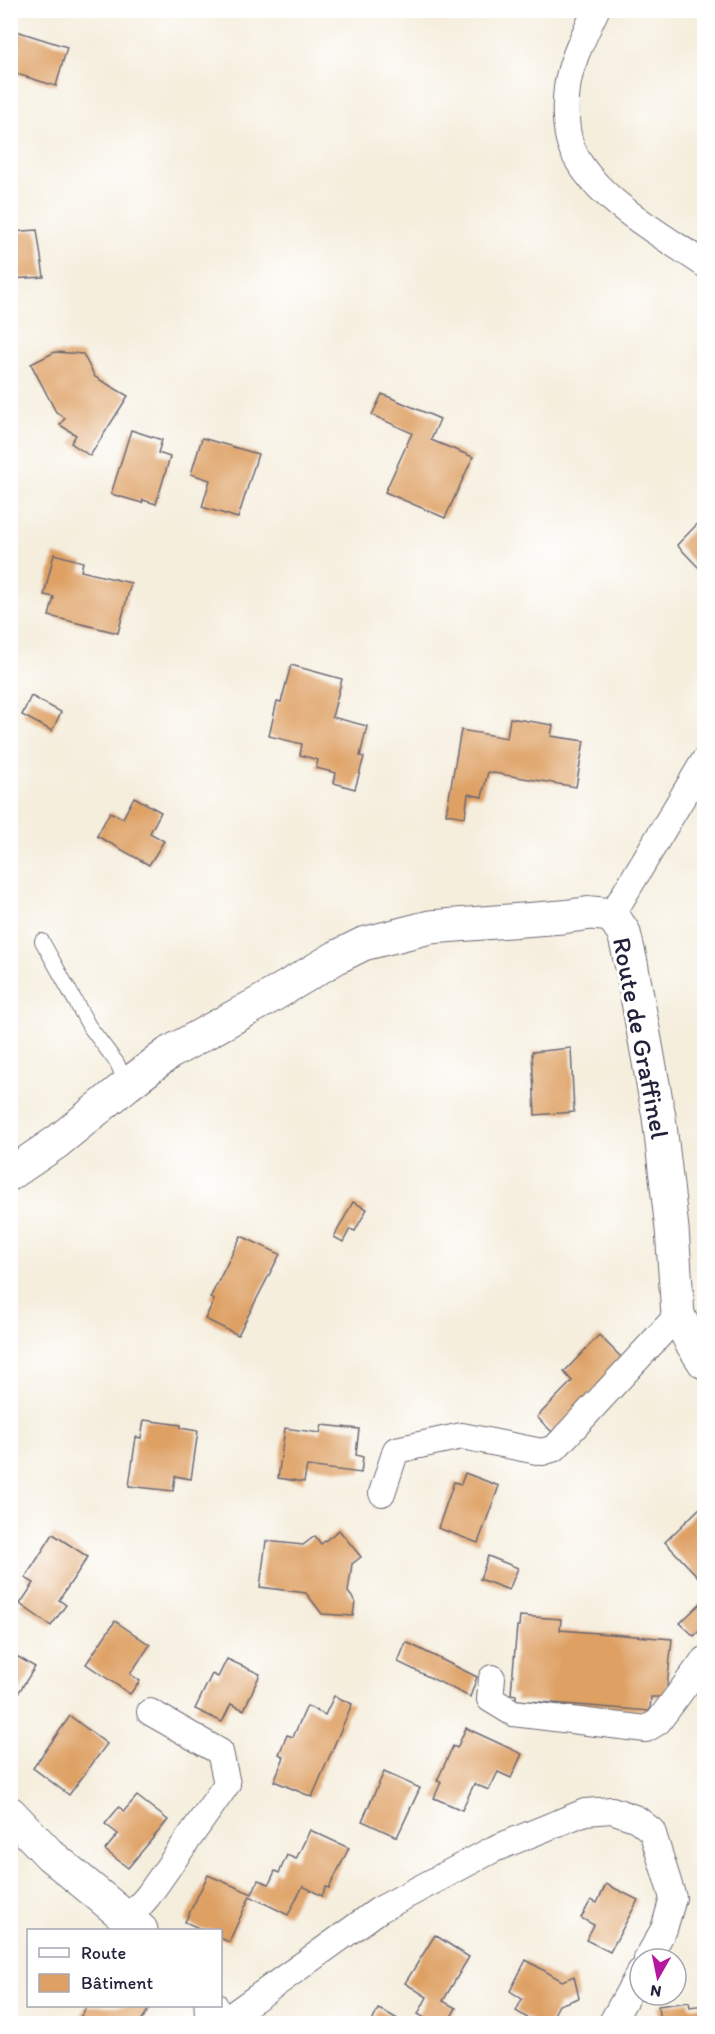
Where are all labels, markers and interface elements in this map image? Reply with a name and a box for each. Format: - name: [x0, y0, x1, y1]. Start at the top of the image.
- street label: Route de Graffinel: [606, 935, 676, 1141]
- legend: [27, 1929, 222, 2007]
- text: Route: [81, 1942, 126, 1964]
- north arrow: [628, 1947, 688, 2007]
- text: Bâtiment: [81, 1972, 154, 1994]
- text: N: [649, 1981, 663, 2002]

